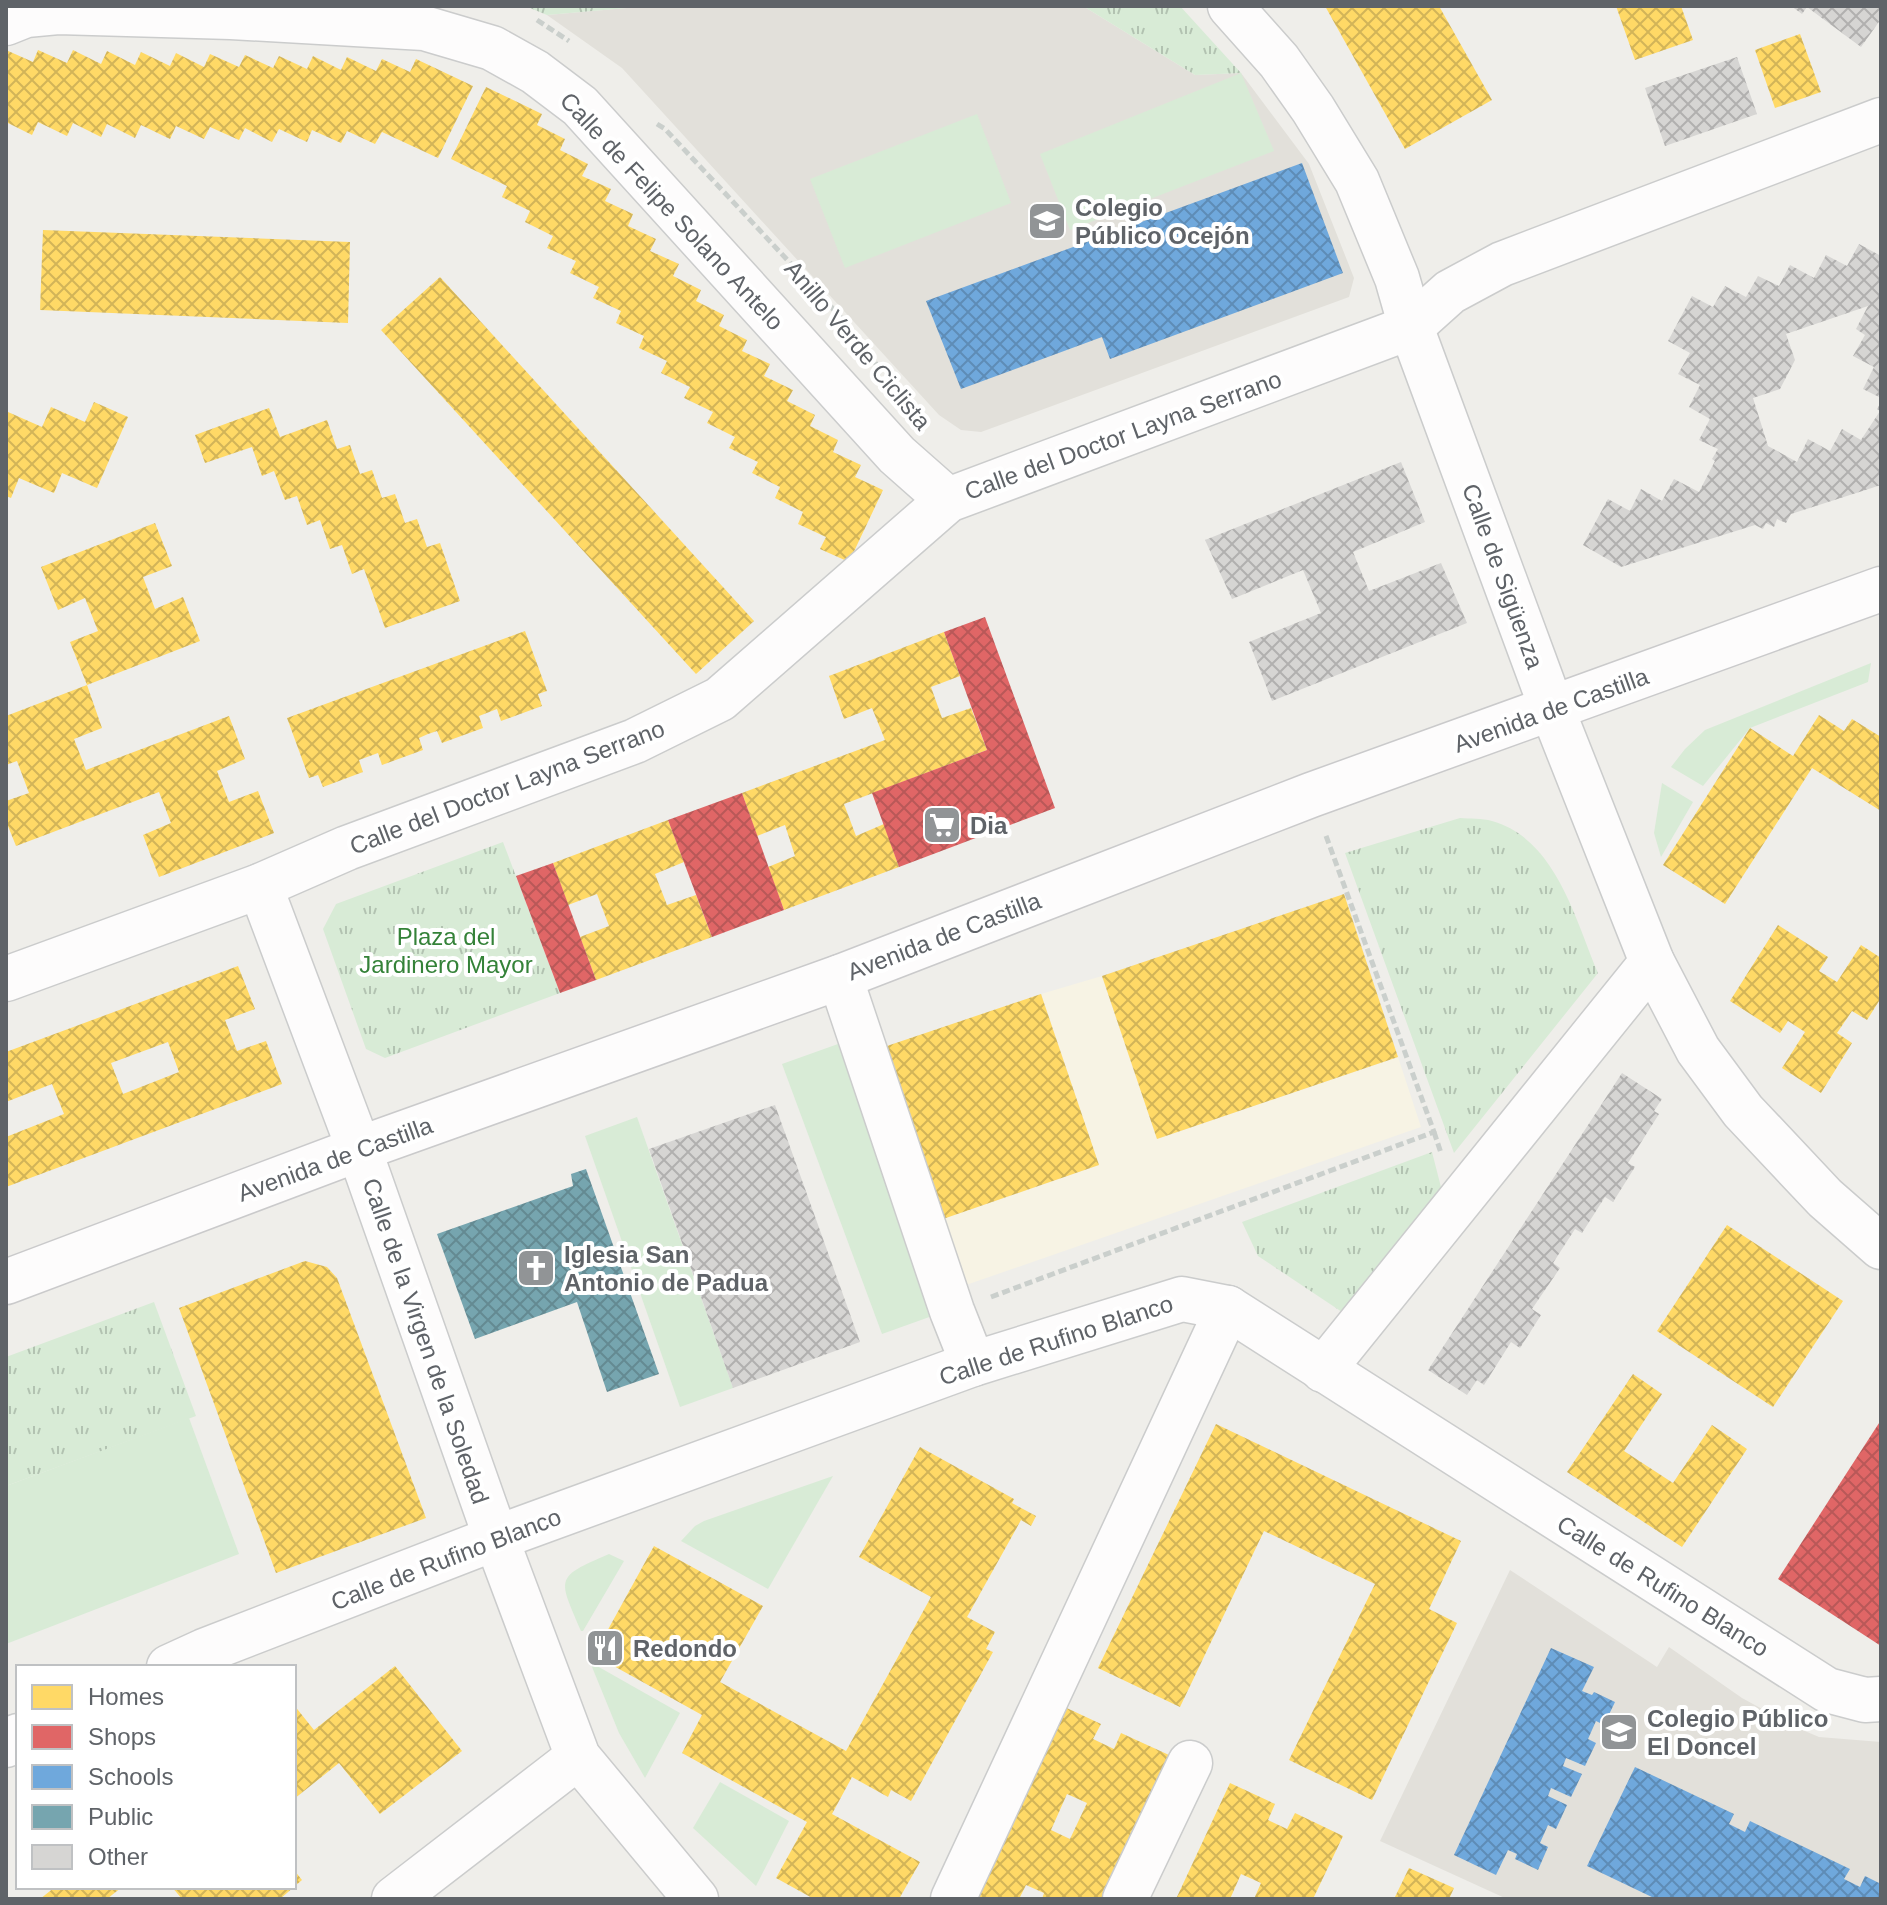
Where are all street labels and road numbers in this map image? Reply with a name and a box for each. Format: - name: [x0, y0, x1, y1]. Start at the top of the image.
- street label: Calle de Felipe Solano Antelo: [555, 87, 789, 335]
- street label: Anillo Verde Ciclista: [779, 255, 937, 435]
- street label: Calle del Doctor Layna Serrano: [961, 365, 1285, 505]
- street label: Calle de Sigüenza: [1457, 480, 1549, 673]
- street label: Avenida de Castilla: [1450, 662, 1653, 758]
- street label: Calle del Doctor Layna Serrano: [346, 714, 668, 860]
- street label: Avenida de Castilla: [843, 886, 1045, 985]
- street label: Avenida de Castilla: [234, 1111, 437, 1207]
- street label: Calle de la Virgen de la Soledad: [357, 1175, 495, 1507]
- street label: Calle de Rufino Blanco: [936, 1289, 1176, 1391]
- street label: Calle de Rufino Blanco: [327, 1503, 565, 1615]
- street label: Calle de Rufino Blanco: [1552, 1510, 1774, 1662]

